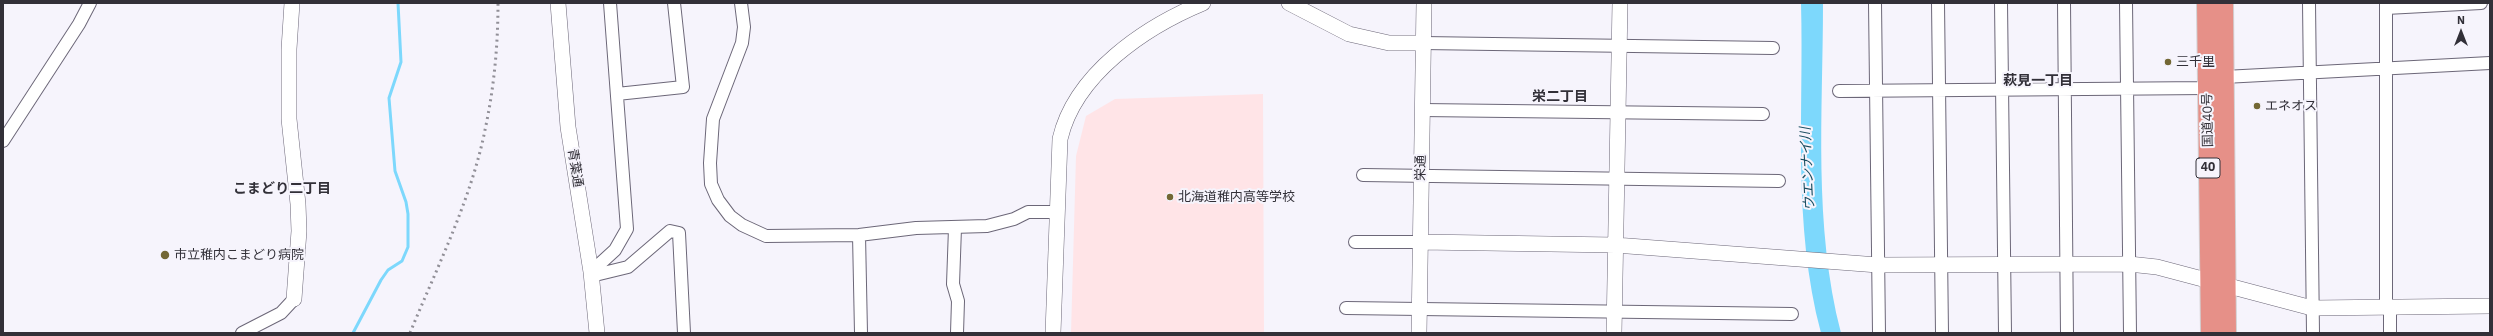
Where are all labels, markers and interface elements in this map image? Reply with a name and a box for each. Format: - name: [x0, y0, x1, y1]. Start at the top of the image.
- north arrow: [2441, 12, 2481, 52]
- text: N: [2457, 13, 2465, 27]
- place label: 三千里: [2176, 54, 2215, 70]
- marker: 三千里: [2163, 57, 2173, 67]
- district label: 萩見一丁目: [2003, 73, 2073, 89]
- district label: 栄二丁目: [1532, 89, 1588, 105]
- street label: 国道40号: [2200, 93, 2216, 147]
- place label: エネオス: [2265, 98, 2317, 114]
- marker: エネオス: [2252, 101, 2262, 111]
- water label: ウエンナイ川: [1797, 127, 1819, 211]
- street label: 青葉通: [564, 148, 586, 188]
- street label: 栄通: [1413, 155, 1429, 181]
- road number: 40: [2196, 158, 2220, 178]
- district label: こまどり二丁目: [233, 181, 331, 197]
- place label: 北海道稚内高等学校: [1178, 189, 1295, 205]
- marker: 北海道稚内高等学校: [1165, 192, 1175, 202]
- place label: 市立稚内こまどり病院: [174, 247, 304, 263]
- marker: 市立稚内こまどり病院: [159, 249, 171, 261]

